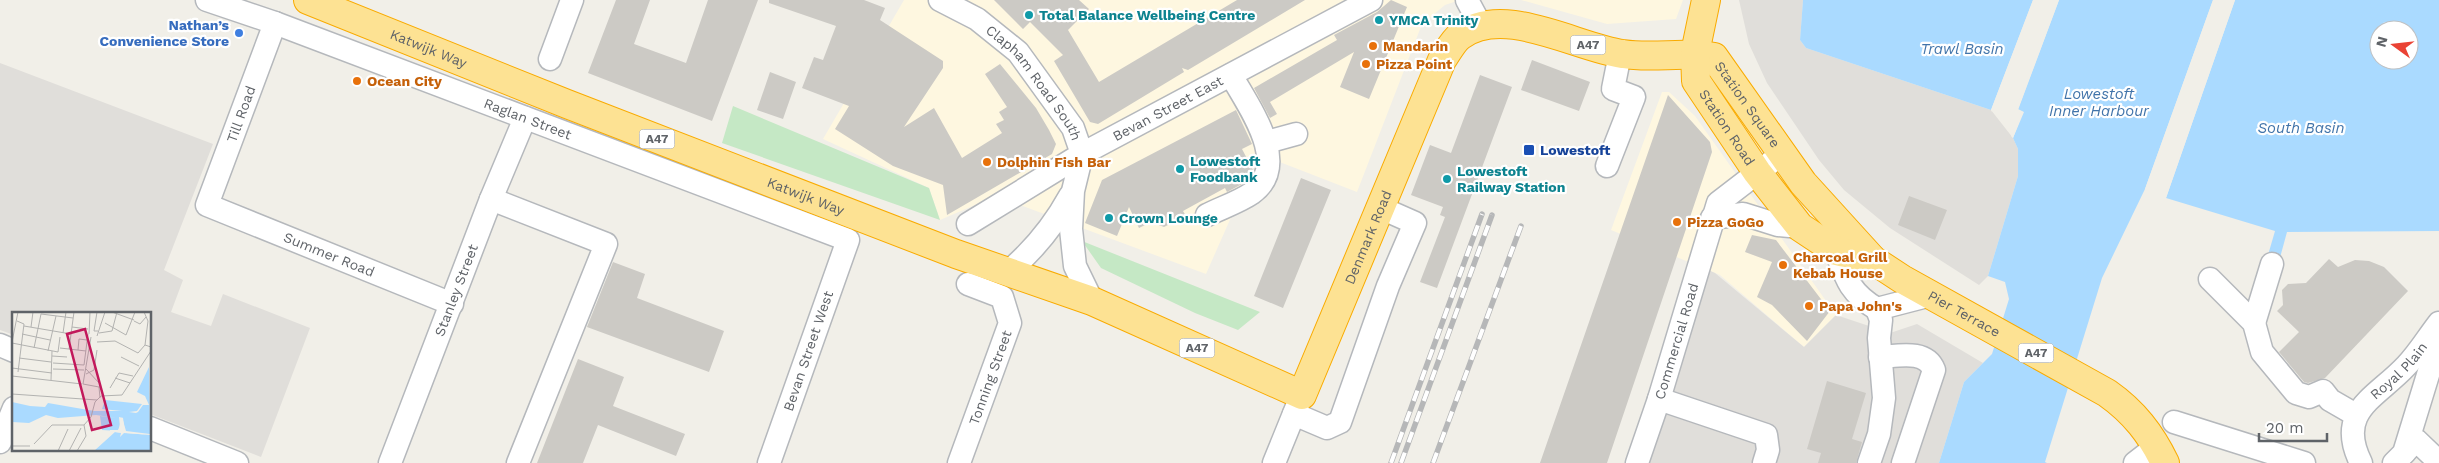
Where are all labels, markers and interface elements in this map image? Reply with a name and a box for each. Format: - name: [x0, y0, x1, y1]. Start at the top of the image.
- place label: Total Balance Wellbeing Centre: [1039, 7, 1255, 23]
- marker: Total Balance Wellbeing Centre: [1023, 9, 1035, 21]
- place label: YMCA Trinity: [1389, 12, 1479, 28]
- marker: YMCA Trinity: [1373, 14, 1385, 26]
- place label: Nathan’s Convenience Store: [100, 17, 230, 49]
- north arrow: [2369, 20, 2419, 70]
- street label: Clapham Road South: [983, 22, 1085, 142]
- street label: Katwijk Way: [388, 26, 470, 71]
- marker: Nathan’s Convenience Store: [233, 27, 245, 39]
- text: N: [2372, 35, 2391, 49]
- road number: A47: [1570, 36, 1606, 54]
- place label: Mandarin: [1383, 38, 1448, 54]
- marker: Mandarin: [1367, 40, 1379, 52]
- water label: Trawl Basin: [1920, 40, 2004, 58]
- place label: Pizza Point: [1376, 56, 1452, 72]
- marker: Pizza Point: [1360, 58, 1372, 70]
- street label: Station Square: [1712, 58, 1783, 151]
- street label: Bevan Street East: [1110, 72, 1226, 144]
- place label: Ocean City: [367, 73, 442, 89]
- marker: Ocean City: [351, 75, 363, 87]
- street label: Till Road: [223, 84, 259, 144]
- water label: Lowestoft Inner Harbour: [2049, 85, 2150, 120]
- street label: Station Road: [1696, 86, 1758, 168]
- street label: Raglan Street: [482, 95, 574, 143]
- water label: South Basin: [2258, 119, 2344, 137]
- road number: A47: [640, 130, 674, 148]
- place label: Lowestoft: [1540, 142, 1610, 158]
- marker: Lowestoft: [1522, 143, 1536, 157]
- place label: Lowestoft Foodbank: [1190, 153, 1260, 185]
- place label: Dolphin Fish Bar: [997, 154, 1111, 170]
- marker: Dolphin Fish Bar: [981, 156, 993, 168]
- marker: Lowestoft Foodbank: [1174, 163, 1186, 175]
- place label: Lowestoft Railway Station: [1457, 163, 1565, 195]
- marker: Lowestoft Railway Station: [1441, 173, 1453, 185]
- street label: Katwijk Way: [765, 174, 847, 218]
- street label: Denmark Road: [1341, 188, 1395, 287]
- place label: Crown Lounge: [1119, 210, 1218, 226]
- marker: Crown Lounge: [1103, 212, 1115, 224]
- place label: Pizza GoGo: [1687, 214, 1764, 230]
- marker: Pizza GoGo: [1671, 216, 1683, 228]
- street label: Summer Road: [281, 229, 377, 280]
- street label: Stanley Street: [431, 242, 481, 339]
- place label: Charcoal Grill Kebab House: [1793, 249, 1888, 281]
- marker: Charcoal Grill Kebab House: [1777, 259, 1789, 271]
- street label: Commercial Road: [1651, 281, 1701, 401]
- street label: Pier Terrace: [1925, 287, 2003, 340]
- street label: Bevan Street West: [780, 289, 836, 413]
- place label: Papa John's: [1819, 298, 1903, 314]
- marker: Papa John's: [1803, 300, 1815, 312]
- inset map: [12, 312, 151, 450]
- street label: Tonning Street: [966, 328, 1015, 427]
- road number: A47: [1180, 338, 1214, 358]
- street label: Royal Plain: [2367, 339, 2430, 403]
- road number: A47: [2018, 343, 2054, 362]
- scale bar: [2259, 410, 2326, 442]
- text: 20 m: [2266, 419, 2304, 437]

